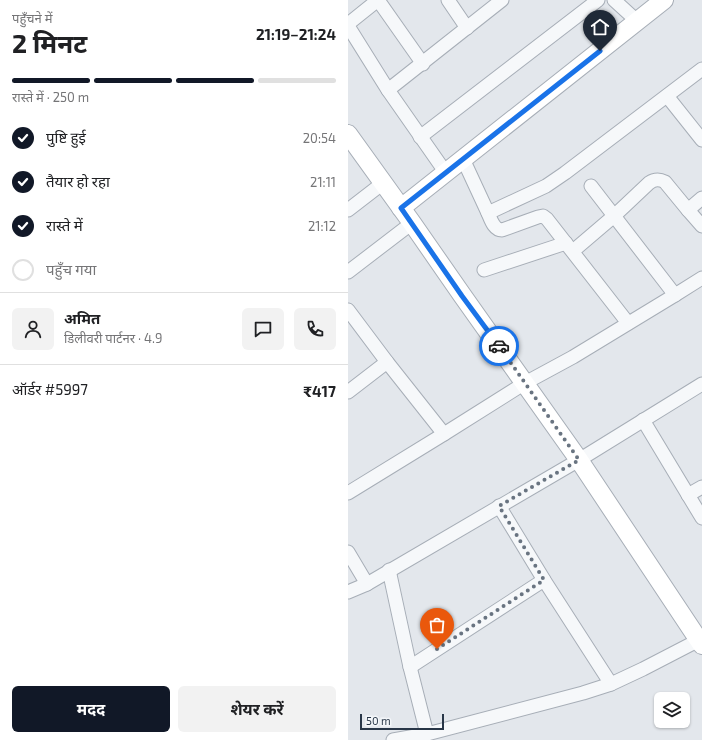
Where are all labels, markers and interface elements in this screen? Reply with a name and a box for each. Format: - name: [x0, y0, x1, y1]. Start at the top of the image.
- text: पहुँचने में: [12, 10, 52, 26]
- pin: [583, 10, 617, 51]
- icon: home: [589, 16, 611, 38]
- text: 21:19–21:24: [256, 25, 336, 43]
- text: 2 मिनट: [12, 27, 87, 58]
- text: रास्ते में · 250 m: [12, 89, 89, 105]
- icon: check: [12, 127, 34, 149]
- text: पुष्टि हुई: [46, 128, 86, 146]
- text: 20:54: [303, 130, 336, 146]
- icon: check: [12, 171, 34, 193]
- text: तैयार हो रहा: [46, 172, 110, 190]
- text: 21:11: [310, 174, 336, 190]
- icon: check: [12, 215, 34, 237]
- text: रास्ते में: [46, 216, 83, 234]
- text: 21:12: [308, 218, 336, 234]
- text: पहुँच गया: [46, 260, 96, 278]
- button: person: [12, 308, 54, 350]
- button: chat: [242, 308, 284, 350]
- button: phone: [294, 308, 336, 350]
- text: अमित: [64, 309, 100, 327]
- courier: [479, 326, 519, 366]
- text: डिलीवरी पार्टनर · 4.9: [64, 330, 162, 346]
- icon: car: [488, 335, 510, 357]
- text: ऑर्डर #5997: [12, 380, 88, 398]
- text: ₹417: [303, 382, 336, 400]
- pin: [420, 608, 454, 649]
- icon: bag: [426, 614, 448, 636]
- button: मदद: [12, 686, 170, 732]
- button: शेयर करें: [178, 686, 336, 732]
- map controls: [654, 692, 690, 728]
- button: layers: [654, 692, 690, 728]
- scale bar: [360, 712, 444, 731]
- text: 50 m: [366, 714, 391, 727]

